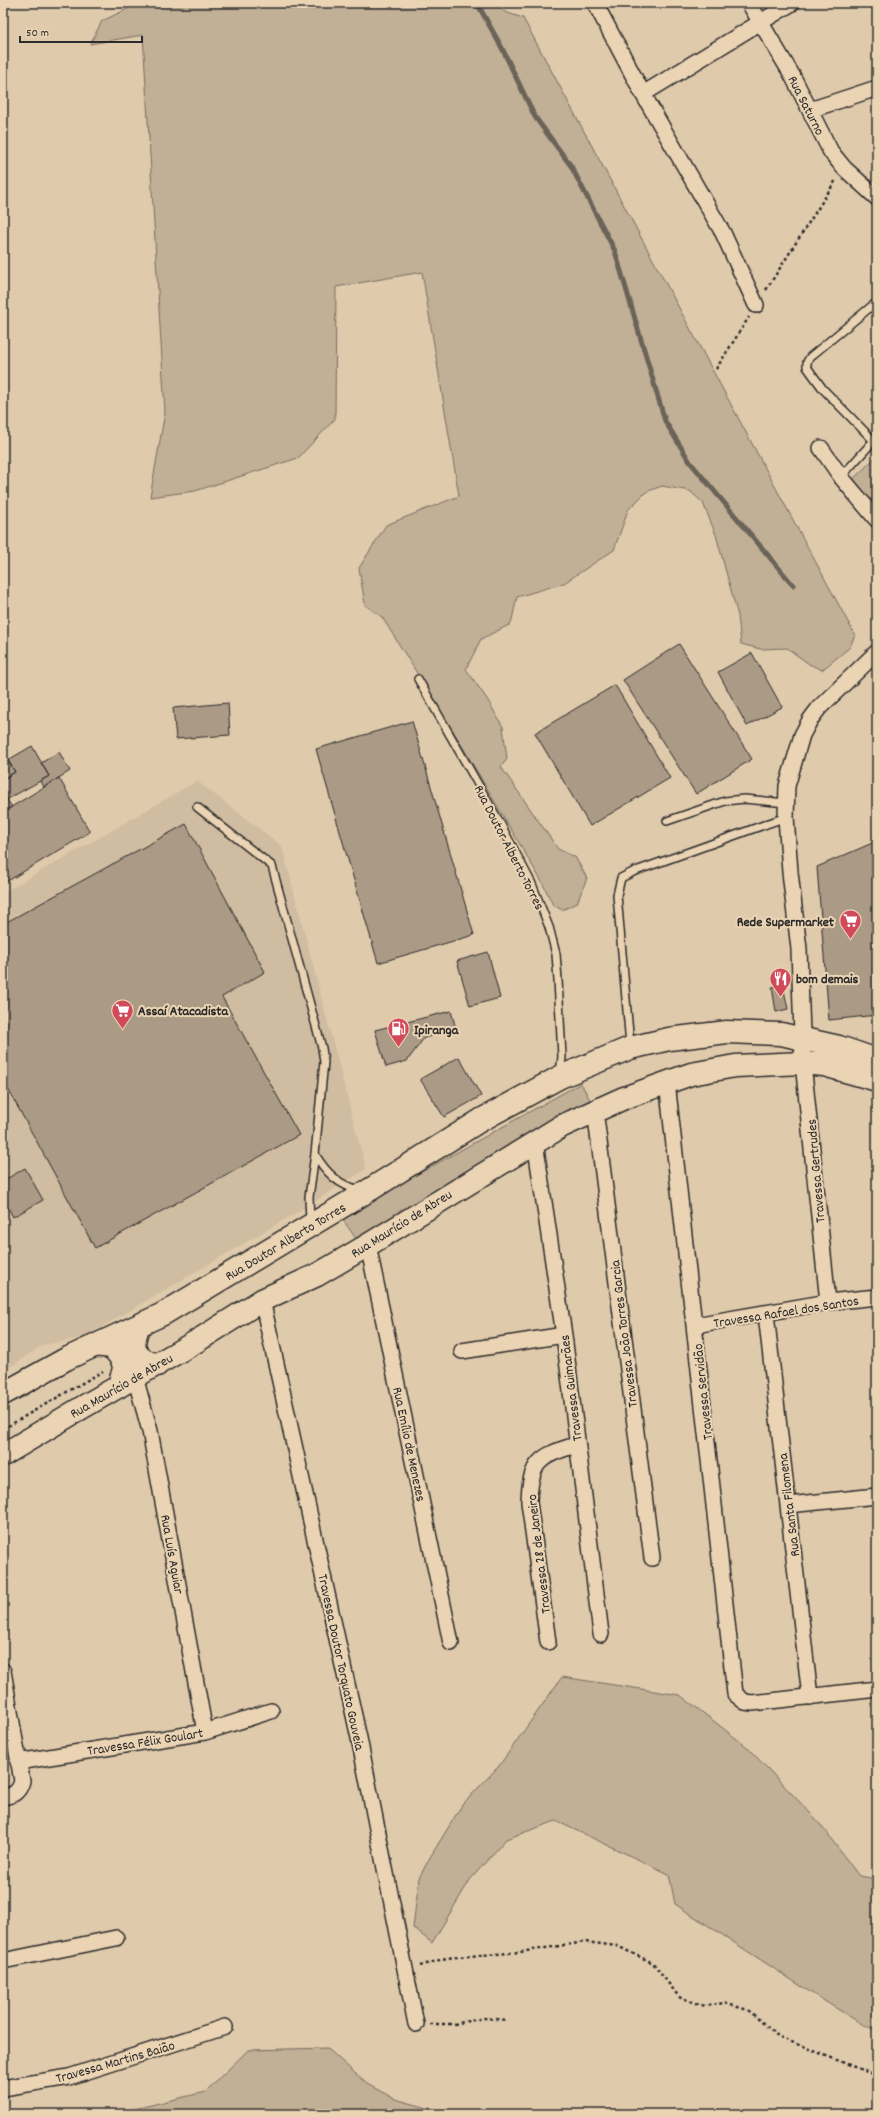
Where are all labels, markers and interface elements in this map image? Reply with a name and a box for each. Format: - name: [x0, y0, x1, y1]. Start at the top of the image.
- scale bar: [20, 18, 142, 44]
- text: 50 m: [26, 25, 49, 42]
- street label: Rua Saturno: [782, 73, 829, 139]
- street label: Rua Doutor Alberto Torres: [468, 782, 548, 914]
- supermarket icon: Rede Supermarket: [837, 908, 863, 941]
- place label: Rede Supermarket: [737, 913, 835, 933]
- restaurant icon: bom demais: [767, 965, 793, 998]
- place label: bom demais: [796, 970, 859, 990]
- supermarket icon: Assaí Atacadista: [109, 997, 135, 1030]
- place label: Assaí Atacadista: [138, 1002, 230, 1022]
- fuel station icon: Ipiranga: [385, 1016, 411, 1049]
- place label: Ipiranga: [414, 1021, 460, 1041]
- street label: Travessa Gertrudes: [802, 1118, 832, 1224]
- street label: Rua Maurício de Abreu: [348, 1186, 456, 1264]
- street label: Rua Doutor Alberto Torres: [222, 1199, 350, 1287]
- street label: Travessa João Torres Garcia: [606, 1258, 644, 1409]
- street label: Travessa Rafael dos Santos: [712, 1292, 861, 1334]
- street label: Travessa Guimarães: [556, 1333, 588, 1442]
- street label: Travessa Servidão: [689, 1343, 719, 1441]
- street label: Rua Maurício de Abreu: [67, 1349, 177, 1424]
- street label: Rua Emílio de Menezes: [386, 1385, 430, 1504]
- street label: Rua Santa Filomena: [774, 1452, 806, 1558]
- street label: Travessa 28 de Janeiro: [523, 1493, 557, 1615]
- street label: Rua Luís Aguiar: [154, 1513, 188, 1596]
- street label: Travessa Doutor Torquato Gouveia: [312, 1572, 369, 1753]
- street label: Travessa Félix Goulart: [86, 1724, 205, 1762]
- street label: Travessa Martins Baião: [54, 2036, 178, 2090]

